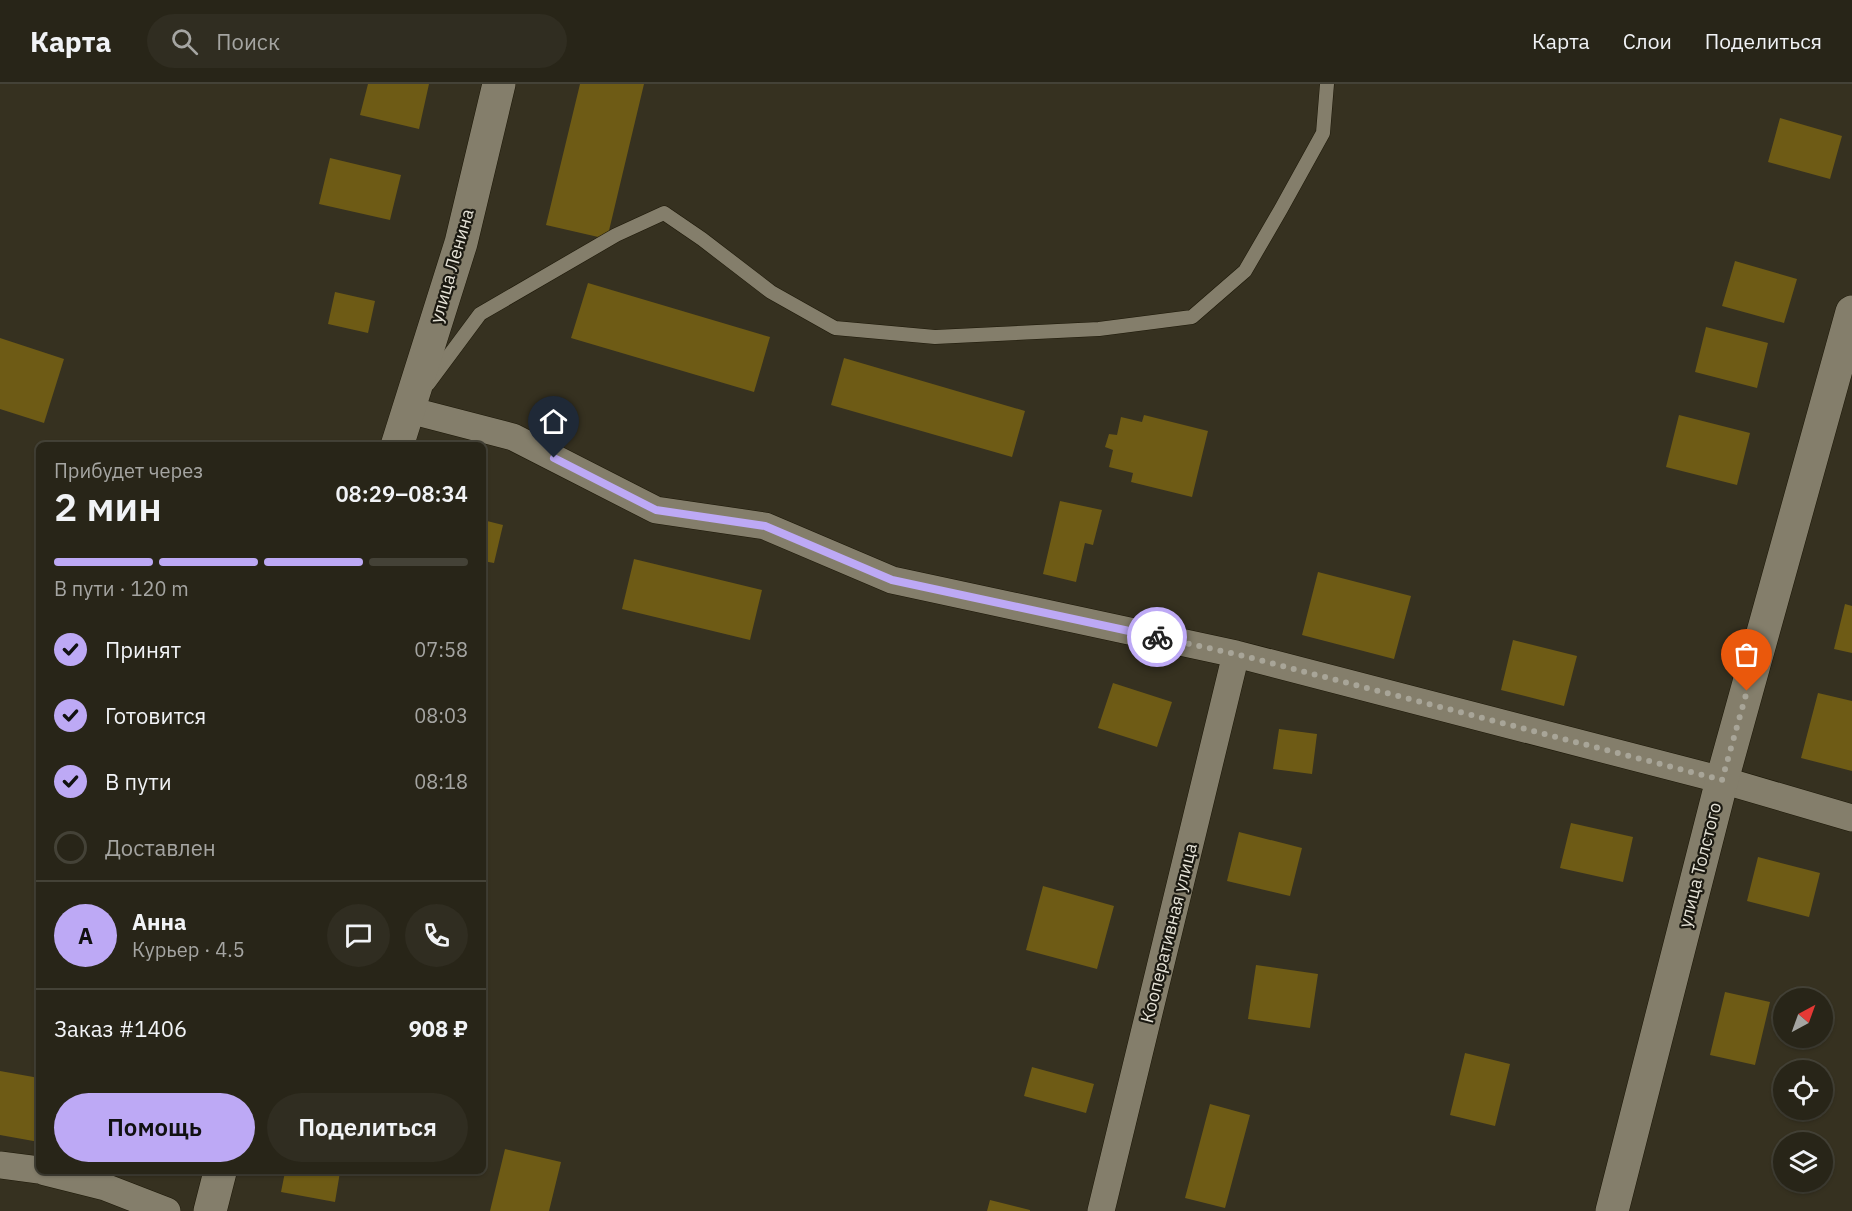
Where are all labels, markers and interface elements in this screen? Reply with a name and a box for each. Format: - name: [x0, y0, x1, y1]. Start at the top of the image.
- search box: [147, 14, 567, 68]
- text: Карта: [30, 23, 111, 60]
- icon: search: [168, 25, 201, 58]
- text: Поиск: [216, 27, 280, 56]
- text: Карта: [1532, 27, 1590, 55]
- text: Слои: [1623, 27, 1672, 55]
- text: Поделиться: [1705, 27, 1822, 55]
- street label: улица Ленина: [424, 206, 479, 326]
- pin: [528, 396, 579, 458]
- icon: home: [537, 405, 570, 438]
- text: Прибудет через: [54, 457, 203, 484]
- text: 08:29–08:34: [335, 479, 468, 508]
- text: 2 мин: [54, 481, 162, 532]
- text: В пути · 120 m: [54, 575, 189, 602]
- courier: [1127, 607, 1187, 667]
- icon: bike: [1141, 621, 1174, 654]
- pin: [1721, 629, 1772, 691]
- icon: check: [54, 633, 87, 666]
- text: Принят: [105, 635, 181, 664]
- text: 07:58: [414, 636, 468, 663]
- icon: bag: [1730, 638, 1763, 671]
- icon: check: [54, 699, 87, 732]
- text: Готовится: [105, 701, 206, 730]
- text: 08:03: [414, 702, 468, 729]
- icon: check: [54, 765, 87, 798]
- text: В пути: [105, 767, 172, 796]
- text: 08:18: [414, 768, 468, 795]
- street label: улица Толстого: [1673, 800, 1726, 930]
- text: Доставлен: [105, 833, 216, 862]
- street label: Кооперативная улица: [1135, 840, 1202, 1025]
- button: chat: [327, 904, 390, 967]
- button: phone: [405, 904, 468, 967]
- text: Анна: [132, 907, 187, 936]
- text: А: [78, 921, 93, 950]
- text: Курьер · 4.5: [132, 936, 245, 963]
- north arrow: [1773, 988, 1833, 1048]
- map controls: [1773, 988, 1833, 1192]
- text: Заказ #1406: [54, 1014, 187, 1043]
- text: 908 ₽: [409, 1014, 468, 1043]
- button: locate: [1773, 1060, 1833, 1120]
- button: Помощь: [54, 1093, 255, 1162]
- button: Поделиться: [267, 1093, 468, 1162]
- button: layers: [1773, 1132, 1833, 1192]

